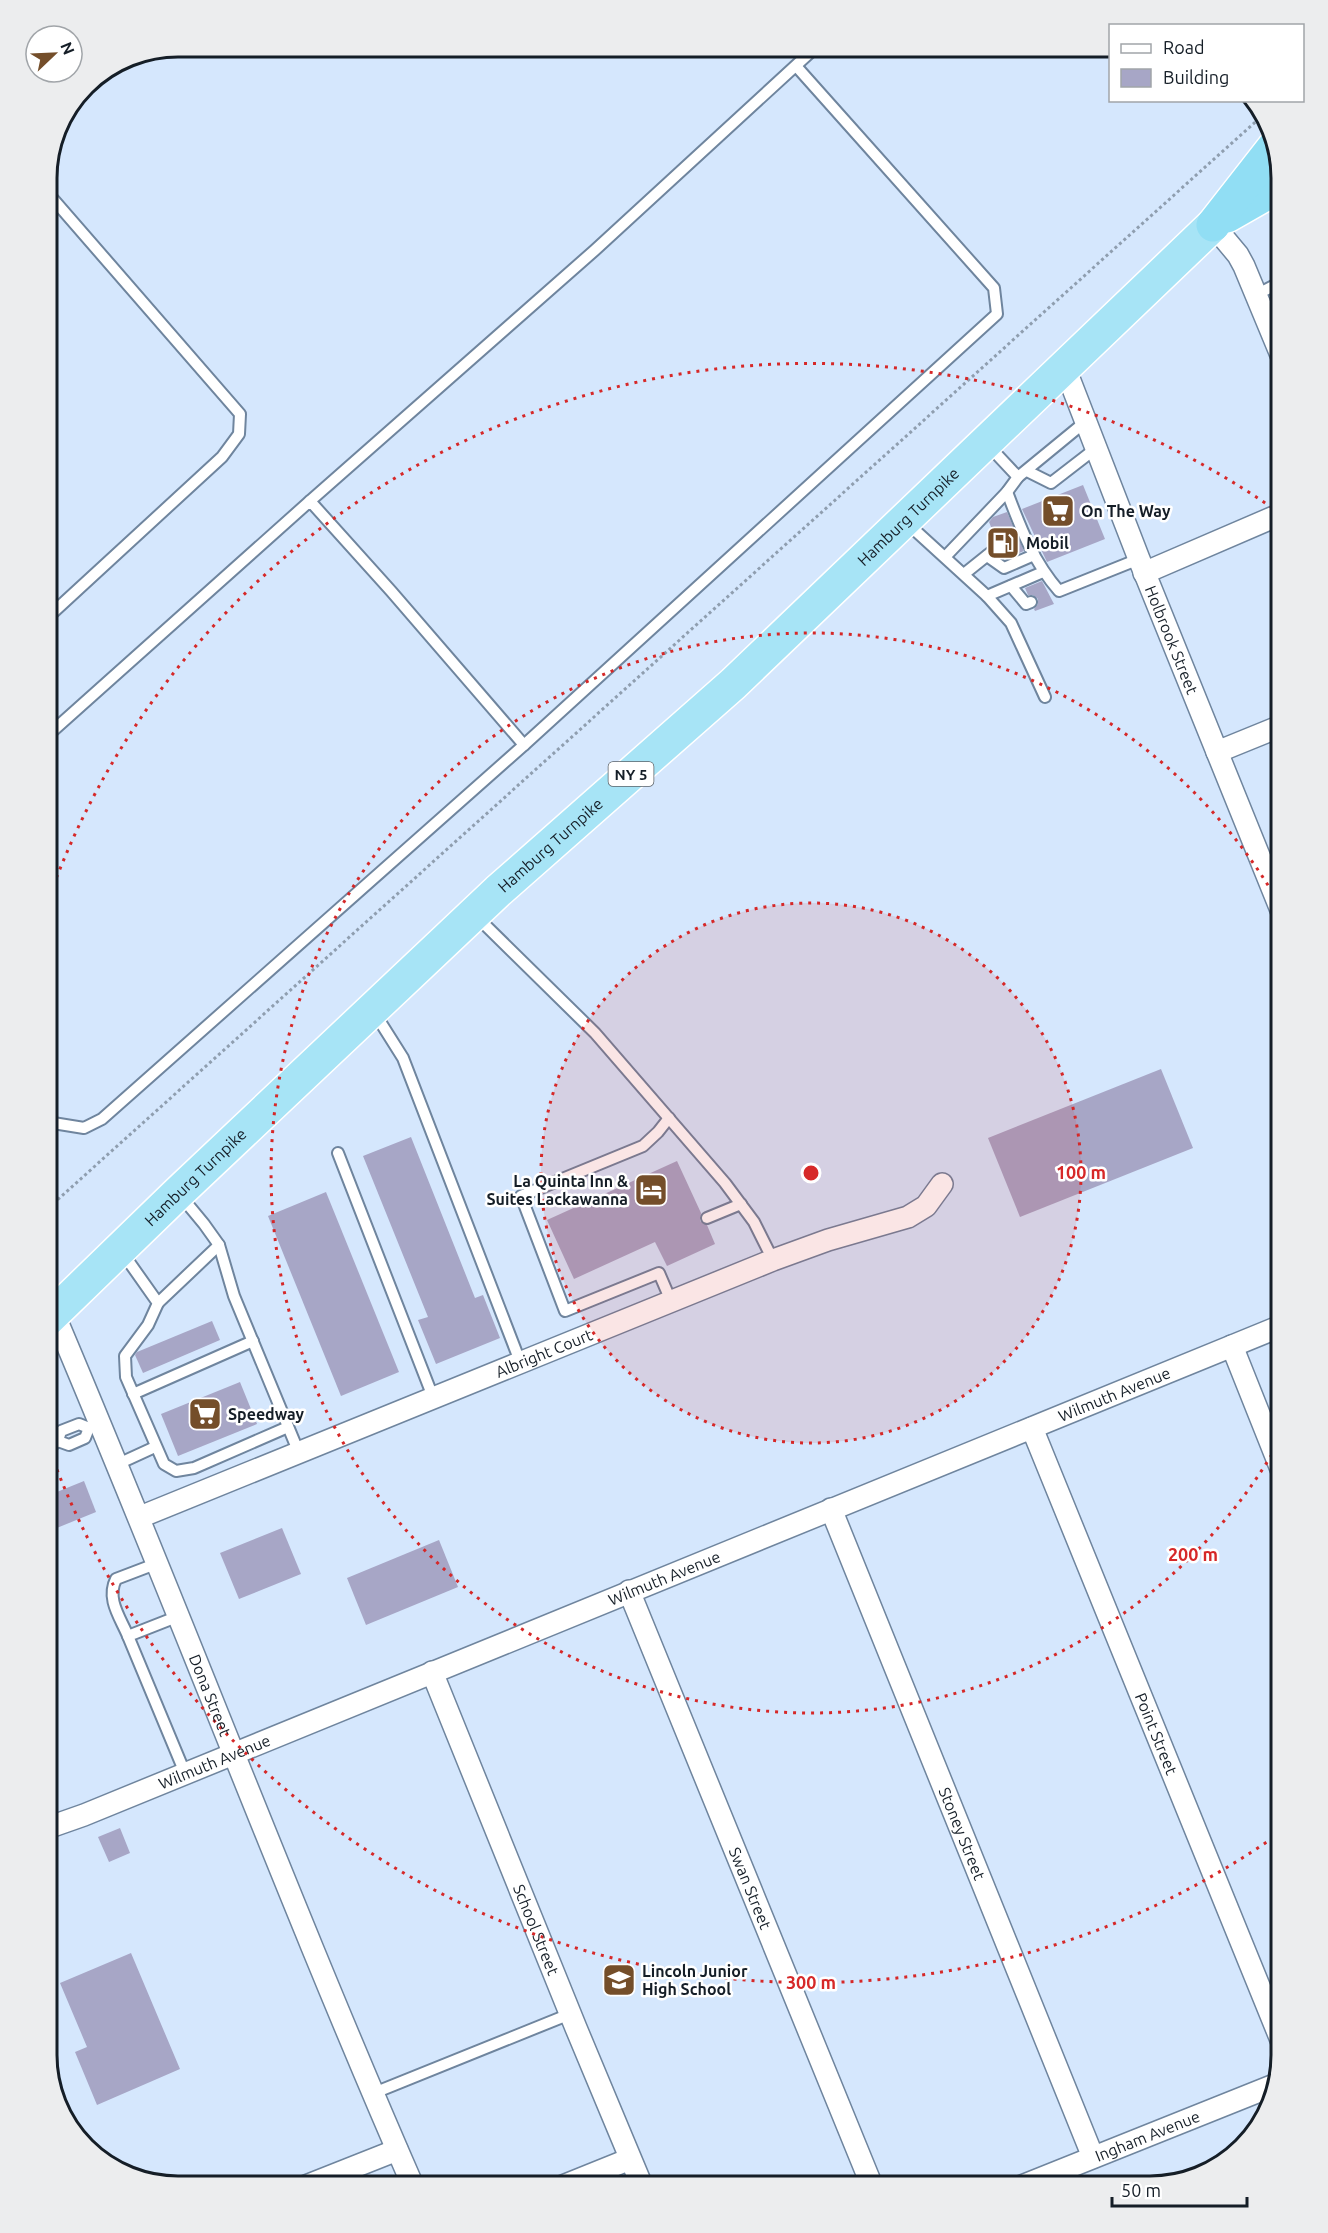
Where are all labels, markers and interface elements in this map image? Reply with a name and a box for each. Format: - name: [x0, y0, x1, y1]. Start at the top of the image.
- north arrow: [24, 24, 84, 84]
- legend: [1109, 24, 1304, 102]
- text: Road: [1163, 37, 1205, 57]
- text: N: [57, 39, 78, 57]
- text: Building: [1163, 67, 1229, 87]
- street label: Hamburg Turnpike: [854, 464, 963, 569]
- supermarket icon: On The Way: [1040, 493, 1076, 529]
- place label: On The Way: [1081, 502, 1171, 520]
- fuel station icon: Mobil: [985, 525, 1021, 561]
- place label: Mobil: [1026, 534, 1069, 552]
- street label: Holbrook Street: [1142, 583, 1202, 697]
- road number: NY 5: [608, 762, 654, 786]
- street label: Hamburg Turnpike: [494, 794, 606, 896]
- street label: Hamburg Turnpike: [141, 1125, 250, 1229]
- text: 100 m: [1056, 1162, 1106, 1182]
- centre of rings: [801, 1163, 821, 1183]
- place label: La Quinta Inn & Suites Lackawanna: [487, 1172, 628, 1208]
- hotel icon: La Quinta Inn & Suites Lackawanna: [633, 1172, 669, 1208]
- street label: Albright Court: [493, 1325, 596, 1381]
- street label: Wilmuth Avenue: [1056, 1363, 1173, 1425]
- supermarket icon: Speedway: [187, 1396, 223, 1432]
- place label: Speedway: [228, 1405, 305, 1423]
- text: 200 m: [1168, 1544, 1218, 1564]
- street label: Wilmuth Avenue: [606, 1547, 723, 1609]
- street label: Dona Street: [186, 1652, 235, 1739]
- street label: Point Street: [1132, 1690, 1181, 1778]
- street label: Wilmuth Avenue: [156, 1731, 273, 1793]
- street label: Stoney Street: [935, 1785, 989, 1883]
- street label: Swan Street: [726, 1845, 775, 1932]
- street label: School Street: [510, 1882, 563, 1978]
- school or university icon: Lincoln Junior High School: [601, 1962, 637, 1998]
- place label: Lincoln Junior High School: [642, 1962, 748, 1998]
- text: 300 m: [786, 1972, 836, 1992]
- street label: Ingham Avenue: [1092, 2107, 1202, 2165]
- scale bar: [1112, 2170, 1247, 2208]
- text: 50 m: [1121, 2180, 1161, 2200]

